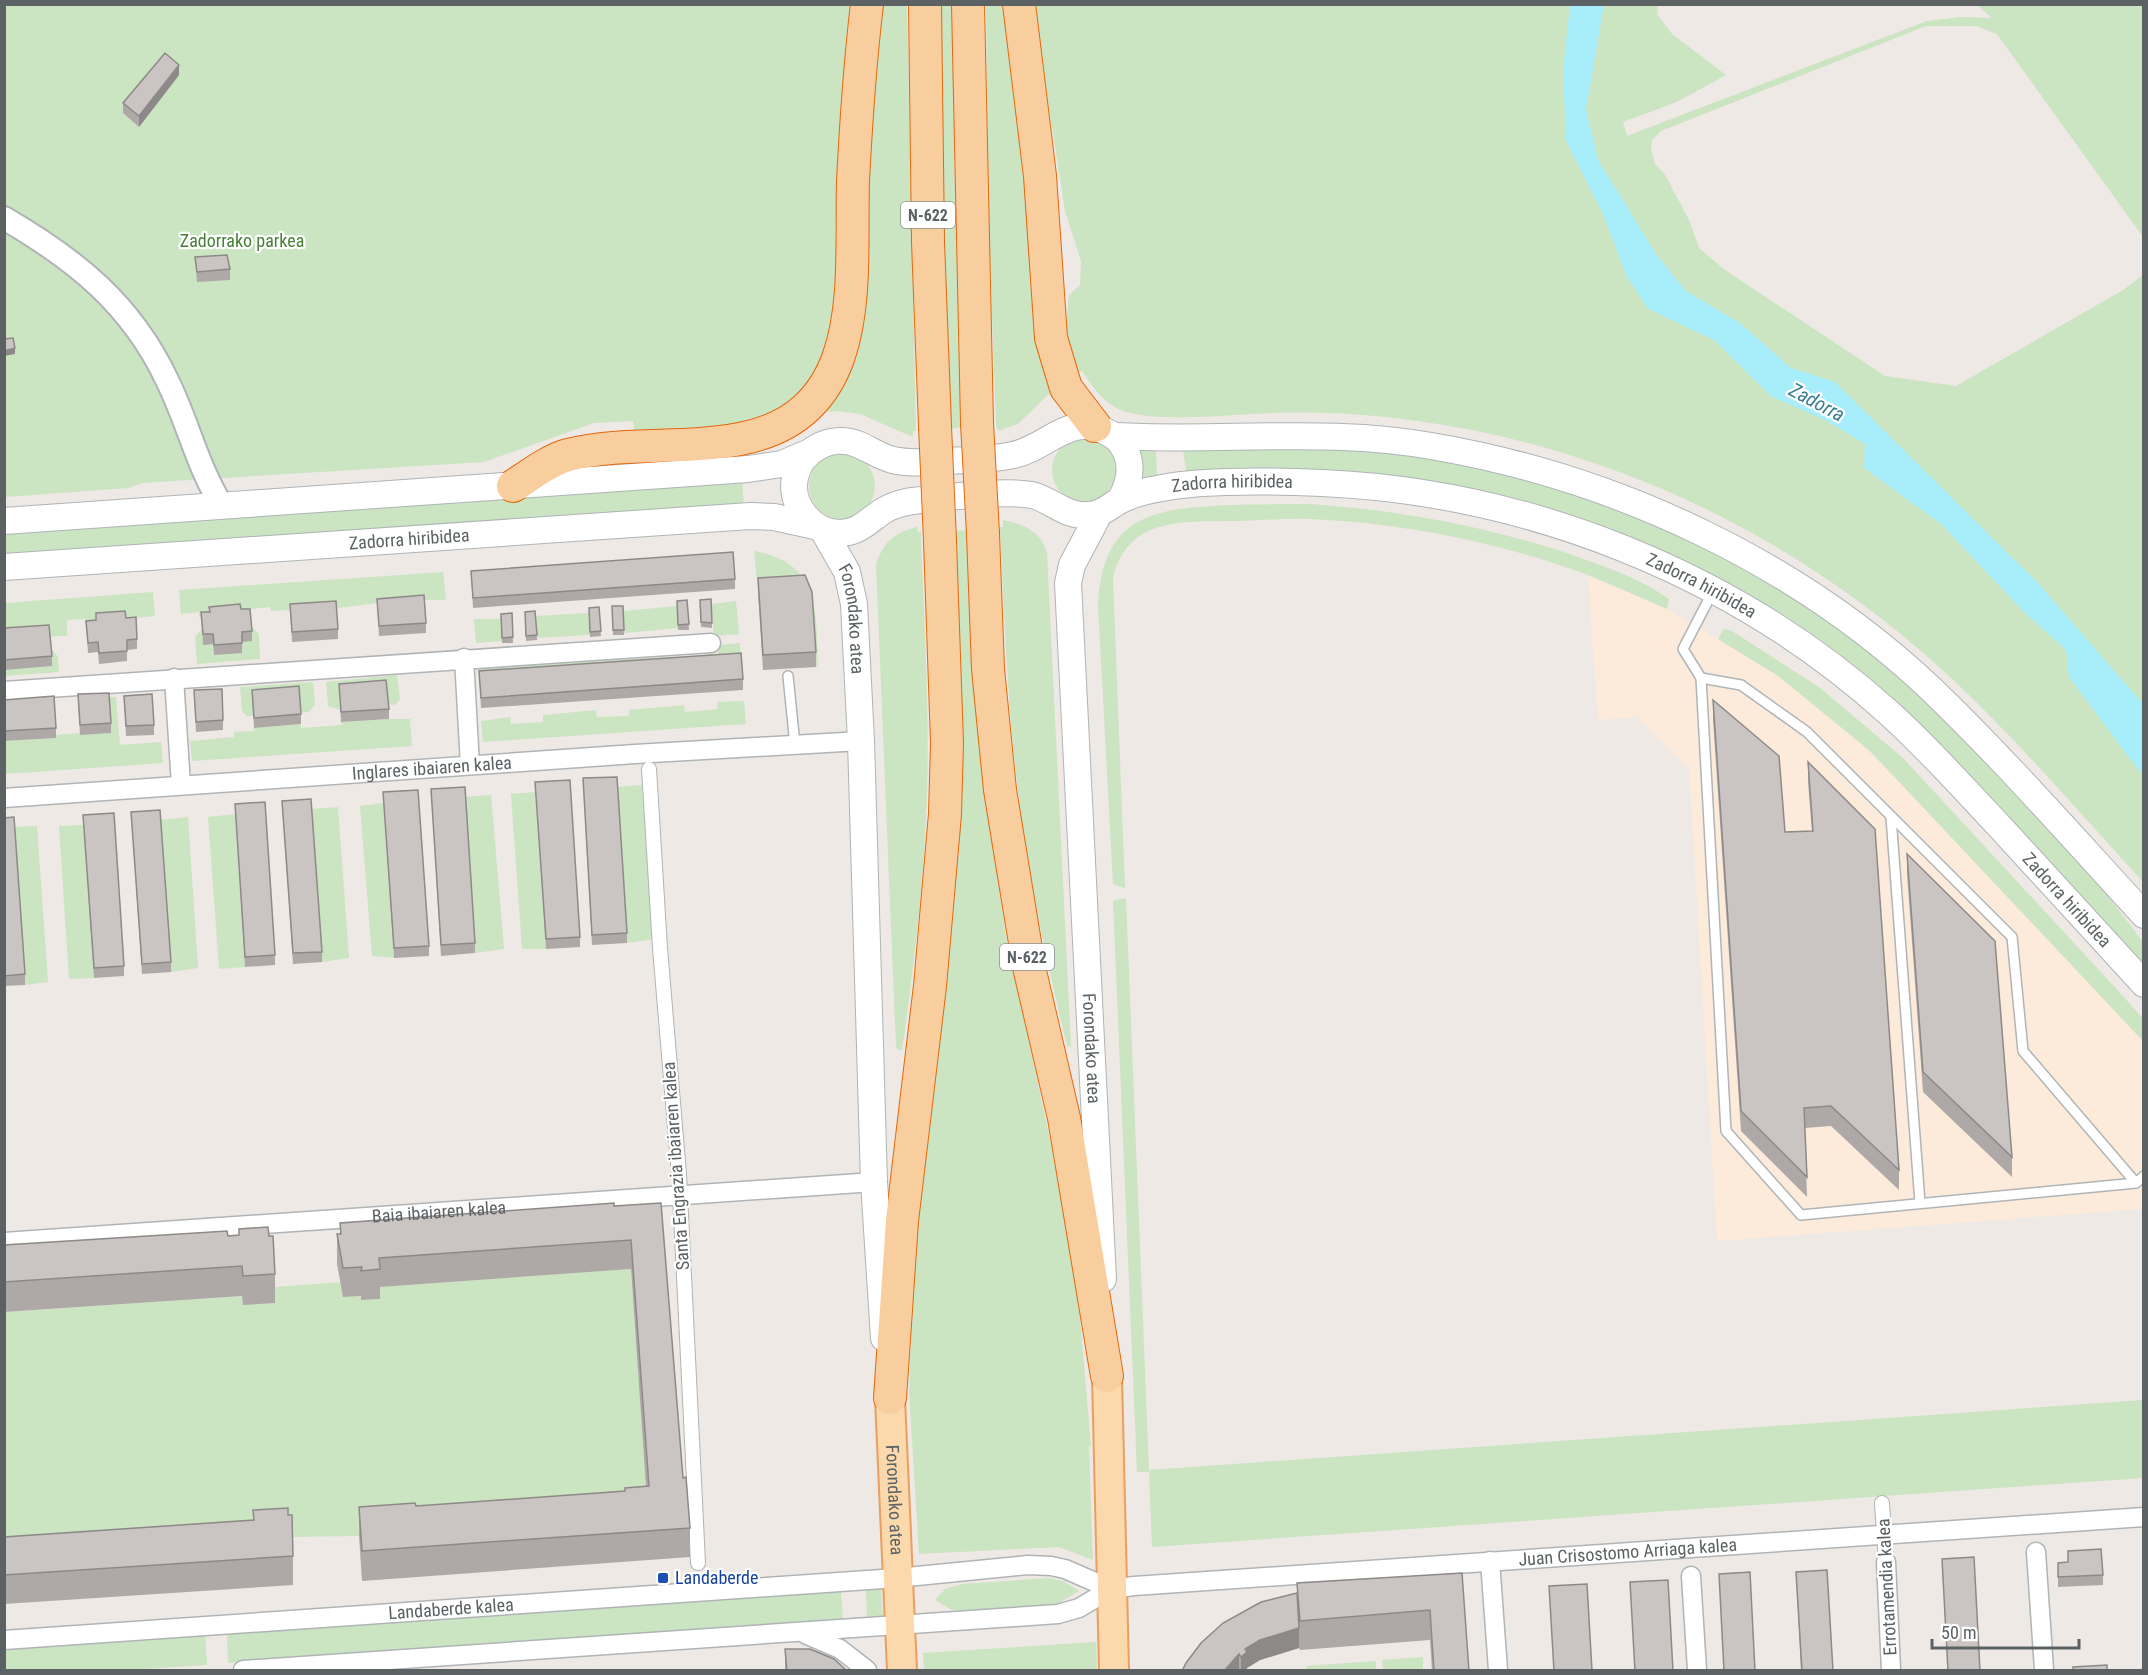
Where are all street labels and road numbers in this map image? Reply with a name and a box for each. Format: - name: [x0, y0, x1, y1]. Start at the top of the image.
- road number: N-622: [901, 202, 955, 228]
- street label: Zadorra hiribidea: [1170, 470, 1293, 496]
- street label: Zadorra hiribidea: [348, 524, 470, 553]
- street label: Zadorra hiribidea: [1643, 548, 1760, 622]
- street label: Forondako atea: [835, 560, 869, 675]
- street label: Inglares ibaiaren kalea: [351, 752, 512, 784]
- street label: Zadorra hiribidea: [2019, 848, 2116, 951]
- road number: N-622: [1000, 944, 1054, 970]
- street label: Forondako atea: [1079, 993, 1105, 1104]
- street label: Santa Engrazia ibaiaren kalea: [658, 1061, 693, 1271]
- street label: Baia ibaiaren kalea: [371, 1196, 507, 1227]
- street label: Forondako atea: [882, 1444, 908, 1556]
- street label: Errotamendia kalea: [1872, 1518, 1901, 1656]
- street label: Juan Crisostomo Arriaga kalea: [1518, 1534, 1738, 1570]
- street label: Landaberde kalea: [388, 1594, 514, 1623]

